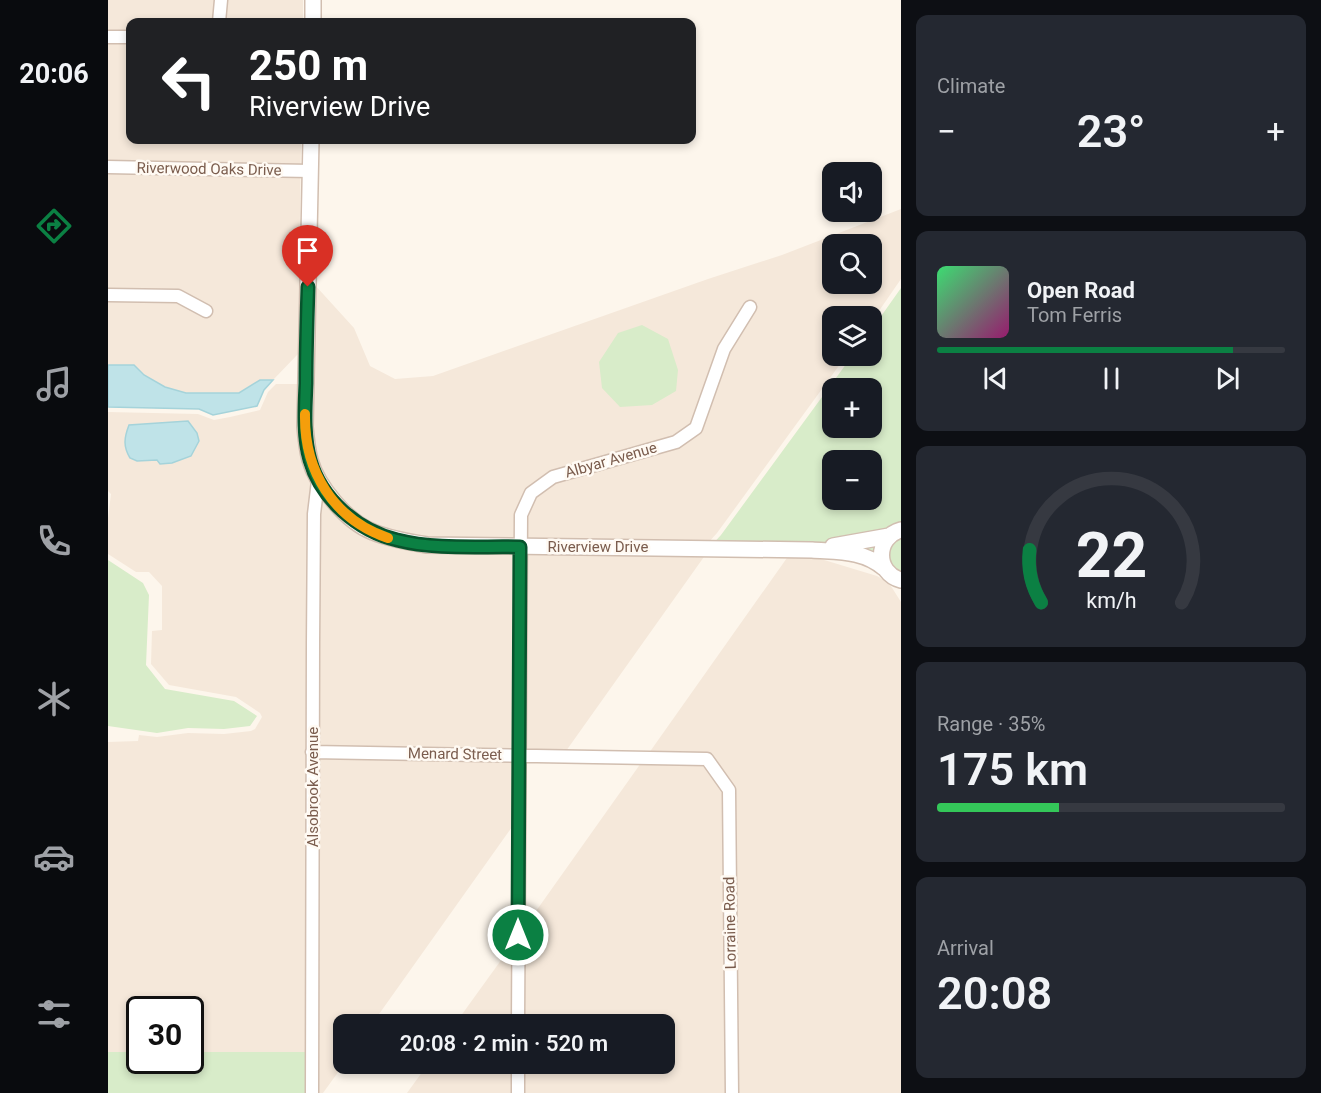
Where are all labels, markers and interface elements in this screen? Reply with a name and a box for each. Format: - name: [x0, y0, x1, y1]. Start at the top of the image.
- text: 250 m: [249, 41, 368, 90]
- icon: left: [150, 42, 228, 120]
- text: 20:06: [19, 58, 89, 90]
- text: Climate: [937, 74, 1005, 98]
- text: Riverview Drive: [249, 91, 430, 123]
- text: 23°: [1077, 105, 1145, 158]
- text: −: [937, 112, 956, 151]
- text: +: [1266, 112, 1285, 151]
- street label: Riverwood Oaks Drive: [136, 159, 282, 179]
- map controls: [822, 162, 882, 510]
- button: sound: [822, 162, 882, 222]
- icon: directions: [33, 205, 75, 247]
- pin: [282, 225, 333, 287]
- icon: arrive: [291, 234, 324, 267]
- button: search: [822, 234, 882, 294]
- text: Open Road: [1027, 278, 1135, 303]
- text: Tom Ferris: [1027, 303, 1122, 327]
- button: layers: [822, 306, 882, 366]
- icon: previous: [979, 362, 1012, 395]
- icon: pause: [1095, 362, 1128, 395]
- icon: next: [1211, 362, 1244, 395]
- icon: music: [33, 363, 75, 405]
- button: +: [822, 378, 882, 438]
- street label: Albyar Avenue: [563, 438, 659, 482]
- button: −: [822, 450, 882, 510]
- icon: phone: [33, 520, 75, 562]
- text: 22: [1075, 520, 1147, 593]
- street label: Riverview Drive: [548, 538, 648, 556]
- text: km/h: [1086, 589, 1136, 614]
- icon: climate: [33, 678, 75, 720]
- text: Range · 35%: [937, 712, 1045, 736]
- street label: Alsobrook Avenue: [304, 727, 322, 847]
- text: 175 km: [937, 743, 1088, 796]
- street label: Menard Street: [408, 744, 502, 764]
- icon: car: [33, 836, 75, 878]
- street label: Lorraine Road: [720, 876, 740, 970]
- position arrow: [486, 903, 550, 967]
- text: Arrival: [937, 936, 994, 960]
- text: 20:08: [937, 967, 1052, 1020]
- icon: filters: [33, 993, 75, 1035]
- speed limit sign: 30: [126, 996, 204, 1074]
- text: 20:08 · 2 min · 520 m: [400, 1031, 608, 1056]

